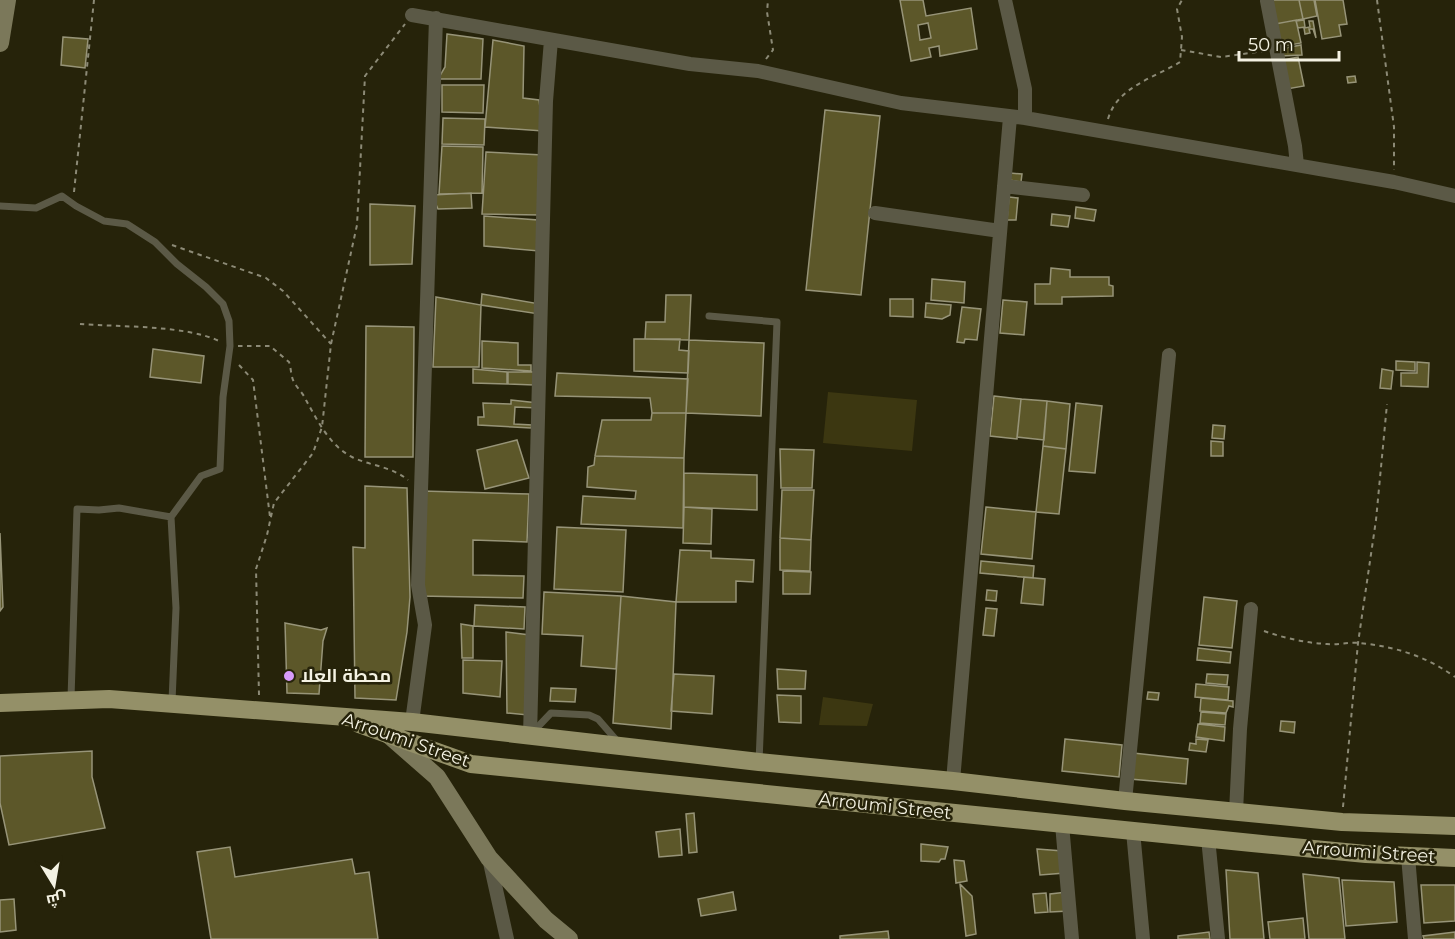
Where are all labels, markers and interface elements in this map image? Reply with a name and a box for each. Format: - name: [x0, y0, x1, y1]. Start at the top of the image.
- scale bar: [1239, 24, 1340, 62]
- text: 50 m: [1248, 34, 1294, 56]
- place label: محطة العلا: [301, 665, 391, 687]
- marker: محطة العلا: [282, 669, 296, 683]
- street label: Arroumi Street: [339, 708, 473, 772]
- street label: Arroumi Street: [817, 788, 953, 824]
- street label: Arroumi Street: [1302, 836, 1436, 868]
- north arrow: [24, 855, 84, 915]
- text: ش: [45, 888, 69, 911]

